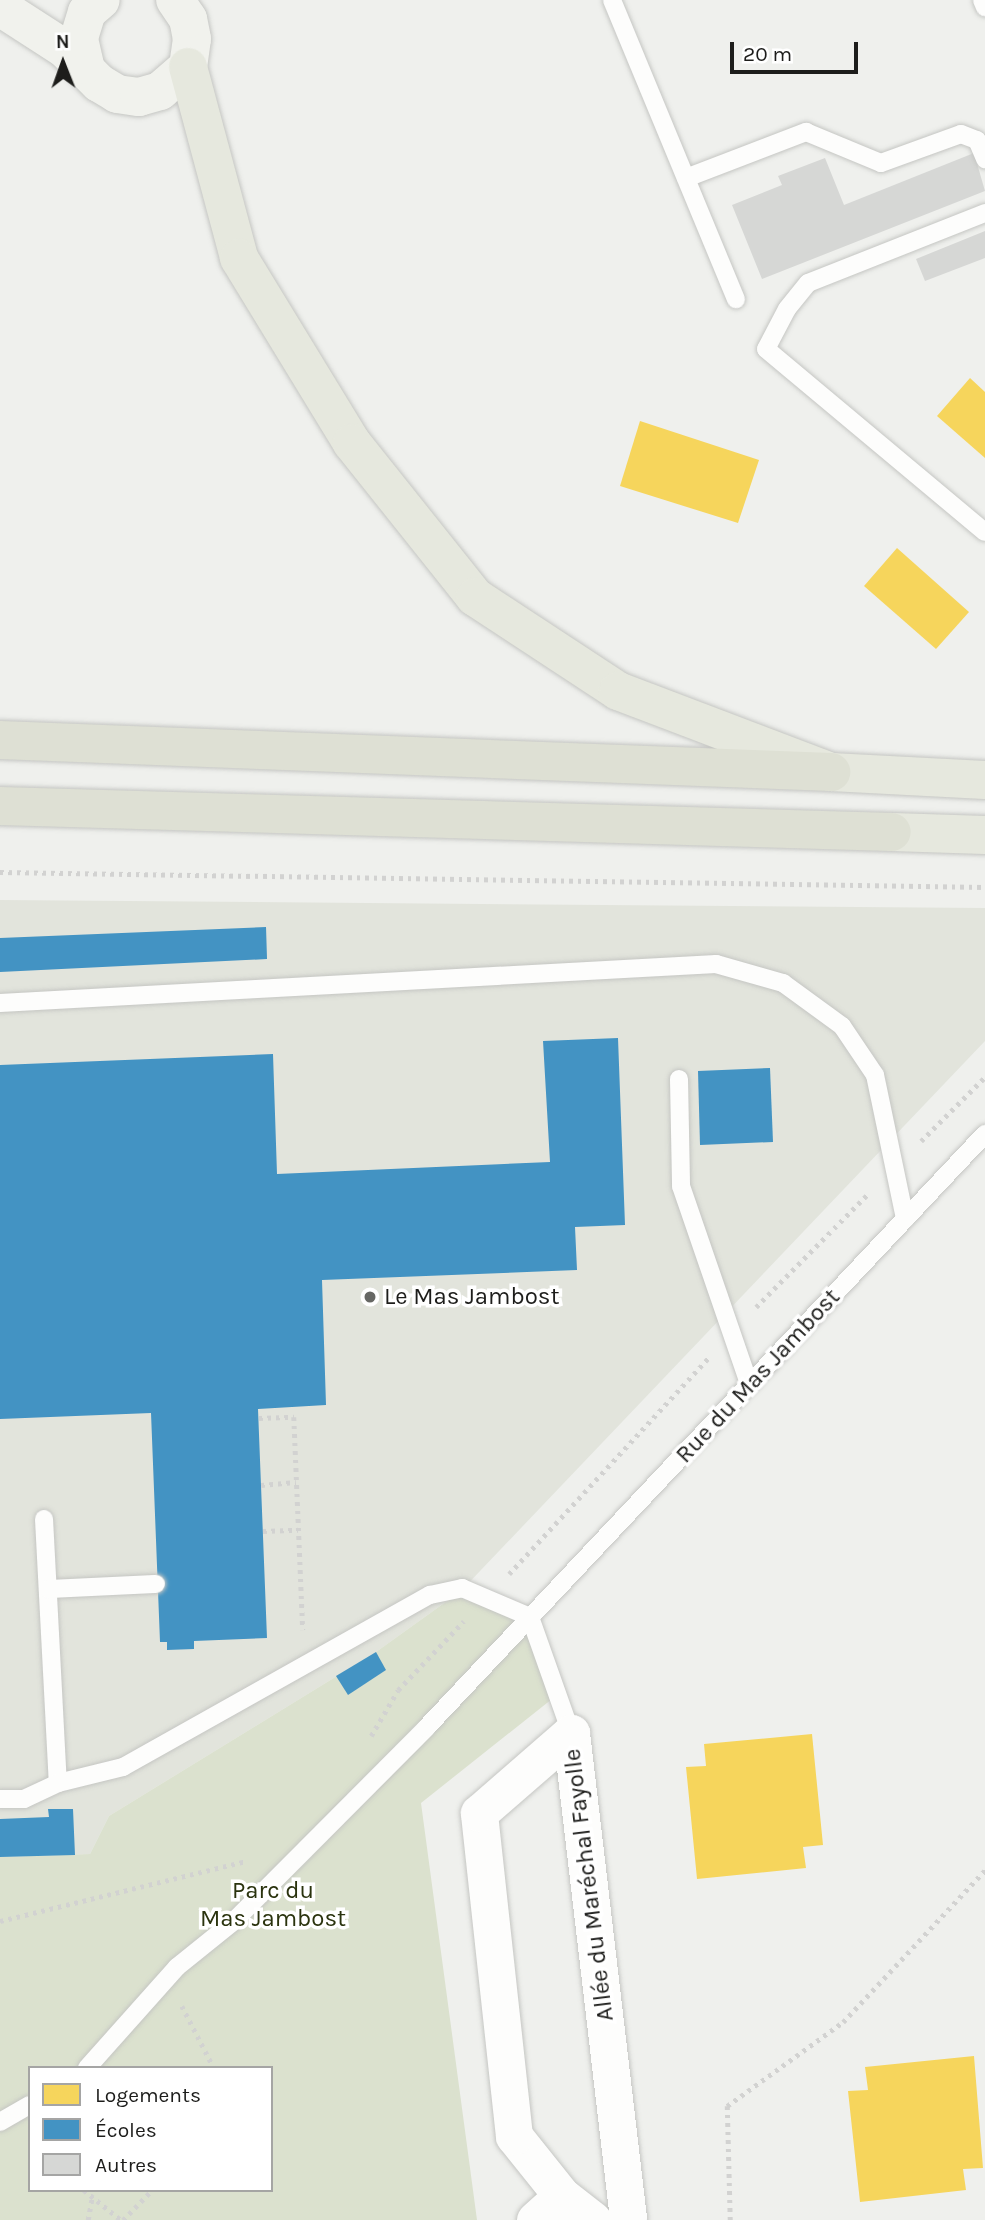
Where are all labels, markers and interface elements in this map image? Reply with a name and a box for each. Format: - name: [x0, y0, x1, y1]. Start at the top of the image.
- north arrow: [28, 28, 98, 98]
- scale bar: [733, 28, 861, 72]
- text: N: [56, 31, 70, 53]
- text: 20 m: [743, 42, 792, 66]
- place label: Le Mas Jambost: [384, 1283, 559, 1311]
- street label: Rue du Mas Jambost: [670, 1283, 846, 1469]
- marker: Le Mas Jambost: [362, 1289, 378, 1305]
- street label: Allée du Maréchal Fayolle: [558, 1747, 620, 2023]
- park label: Parc du Mas Jambost: [200, 1877, 346, 1933]
- legend: [28, 2066, 273, 2192]
- text: Logements: [95, 2083, 201, 2107]
- text: Écoles: [95, 2118, 157, 2142]
- text: Autres: [95, 2153, 157, 2177]

